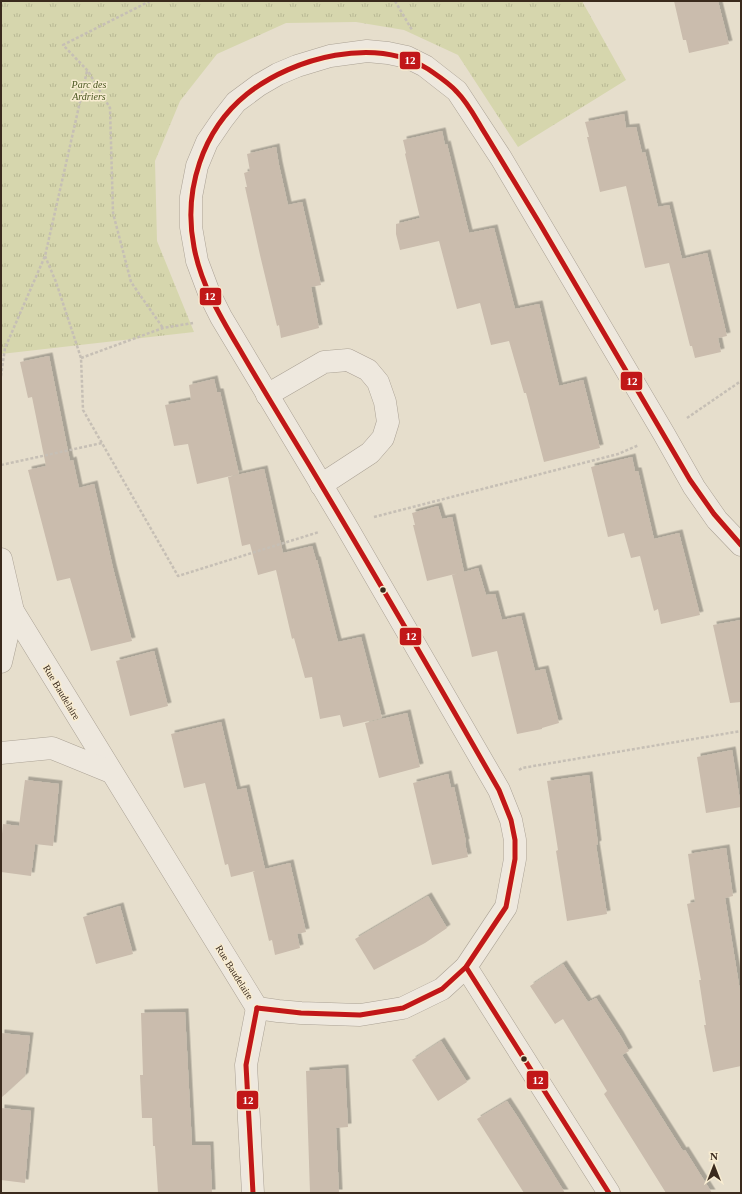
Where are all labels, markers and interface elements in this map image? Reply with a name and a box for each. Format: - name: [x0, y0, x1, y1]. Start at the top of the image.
- line badge: 12: [399, 51, 421, 70]
- text: 12: [405, 54, 416, 66]
- park label: Parc des Ardriers: [71, 79, 107, 102]
- line badge: 12: [199, 287, 222, 306]
- text: 12: [205, 290, 216, 302]
- line badge: 12: [620, 371, 643, 391]
- text: 12: [627, 375, 638, 387]
- unlabelled marker: [378, 585, 388, 595]
- line badge: 12: [399, 627, 422, 646]
- text: 12: [406, 630, 417, 642]
- street label: Rue Baudelaire: [41, 663, 83, 722]
- street label: Rue Baudelaire: [214, 943, 256, 1002]
- unlabelled marker: [519, 1054, 529, 1064]
- line badge: 12: [526, 1070, 549, 1090]
- text: 12: [533, 1074, 544, 1086]
- line badge: 12: [236, 1090, 259, 1110]
- text: 12: [243, 1094, 254, 1106]
- north arrow: [694, 1146, 734, 1186]
- text: N: [710, 1150, 718, 1162]

